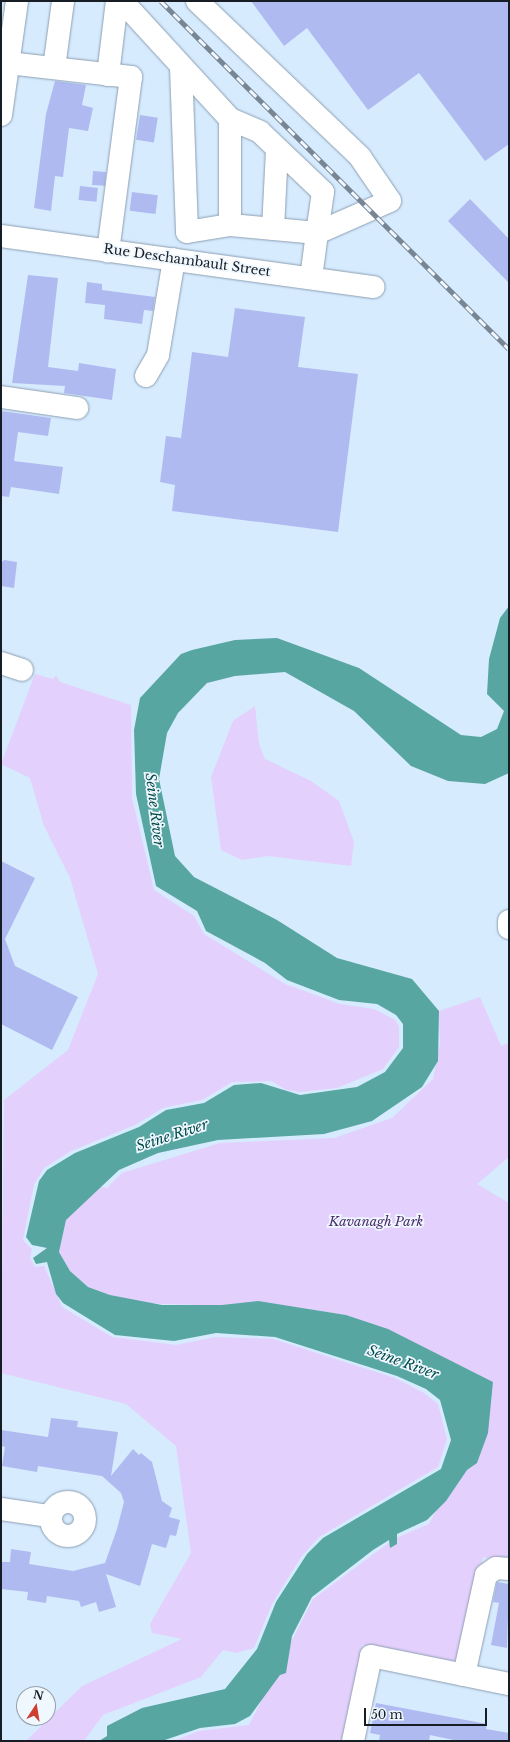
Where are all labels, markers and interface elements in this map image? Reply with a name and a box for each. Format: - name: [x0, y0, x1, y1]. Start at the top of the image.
- street label: Rue Deschambault Street: [103, 242, 271, 280]
- water label: Seine River: [142, 772, 168, 848]
- water label: Seine River: [134, 1115, 210, 1155]
- park label: Kavanagh Park: [329, 1214, 423, 1230]
- water label: Seine River: [365, 1341, 441, 1383]
- north arrow: [16, 1686, 56, 1726]
- text: N: [32, 1687, 45, 1703]
- scale bar: [366, 1700, 489, 1726]
- text: 50 m: [371, 1707, 403, 1722]

